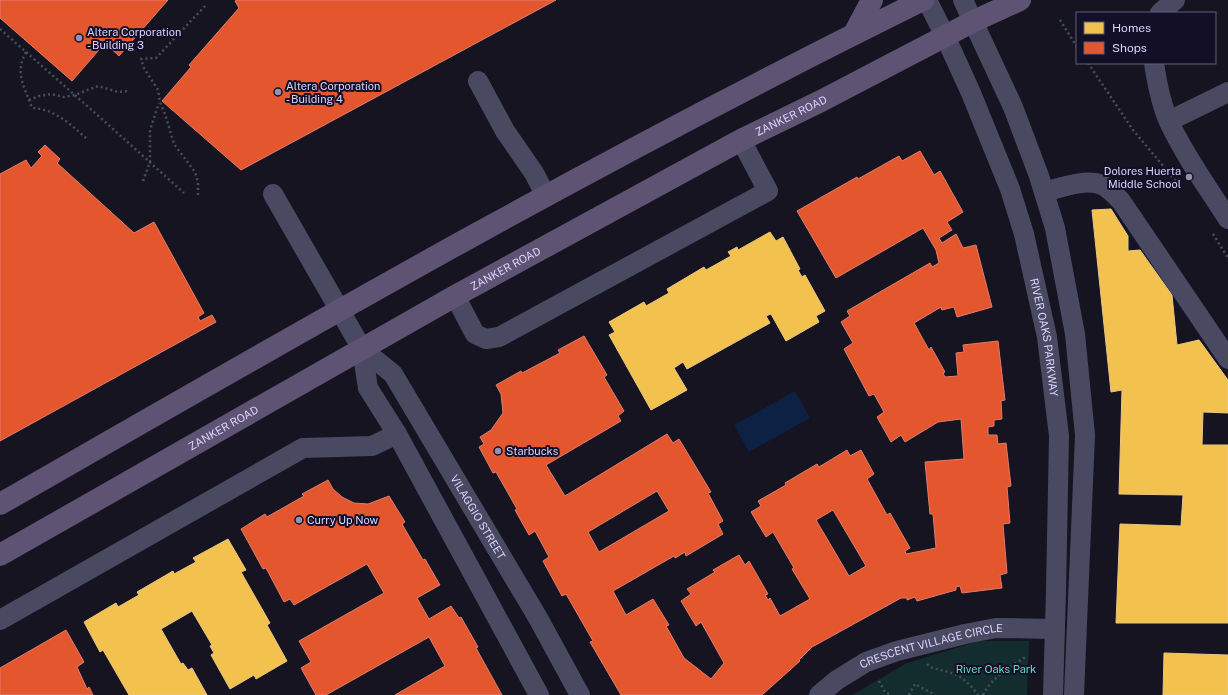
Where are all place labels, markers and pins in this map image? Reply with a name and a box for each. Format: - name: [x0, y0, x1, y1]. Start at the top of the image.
- place label: Altera Corporation - Building 3: [87, 26, 181, 51]
- marker: Altera Corporation - Building 3: [74, 33, 84, 43]
- place label: Altera Corporation - Building 4: [286, 80, 380, 105]
- marker: Altera Corporation - Building 4: [273, 87, 283, 97]
- place label: Dolores Huerta Middle School: [1104, 165, 1181, 190]
- marker: Dolores Huerta Middle School: [1184, 172, 1194, 182]
- place label: Starbucks: [506, 445, 559, 457]
- marker: Starbucks: [493, 446, 503, 456]
- place label: Curry Up Now: [307, 514, 379, 526]
- marker: Curry Up Now: [294, 515, 304, 525]

